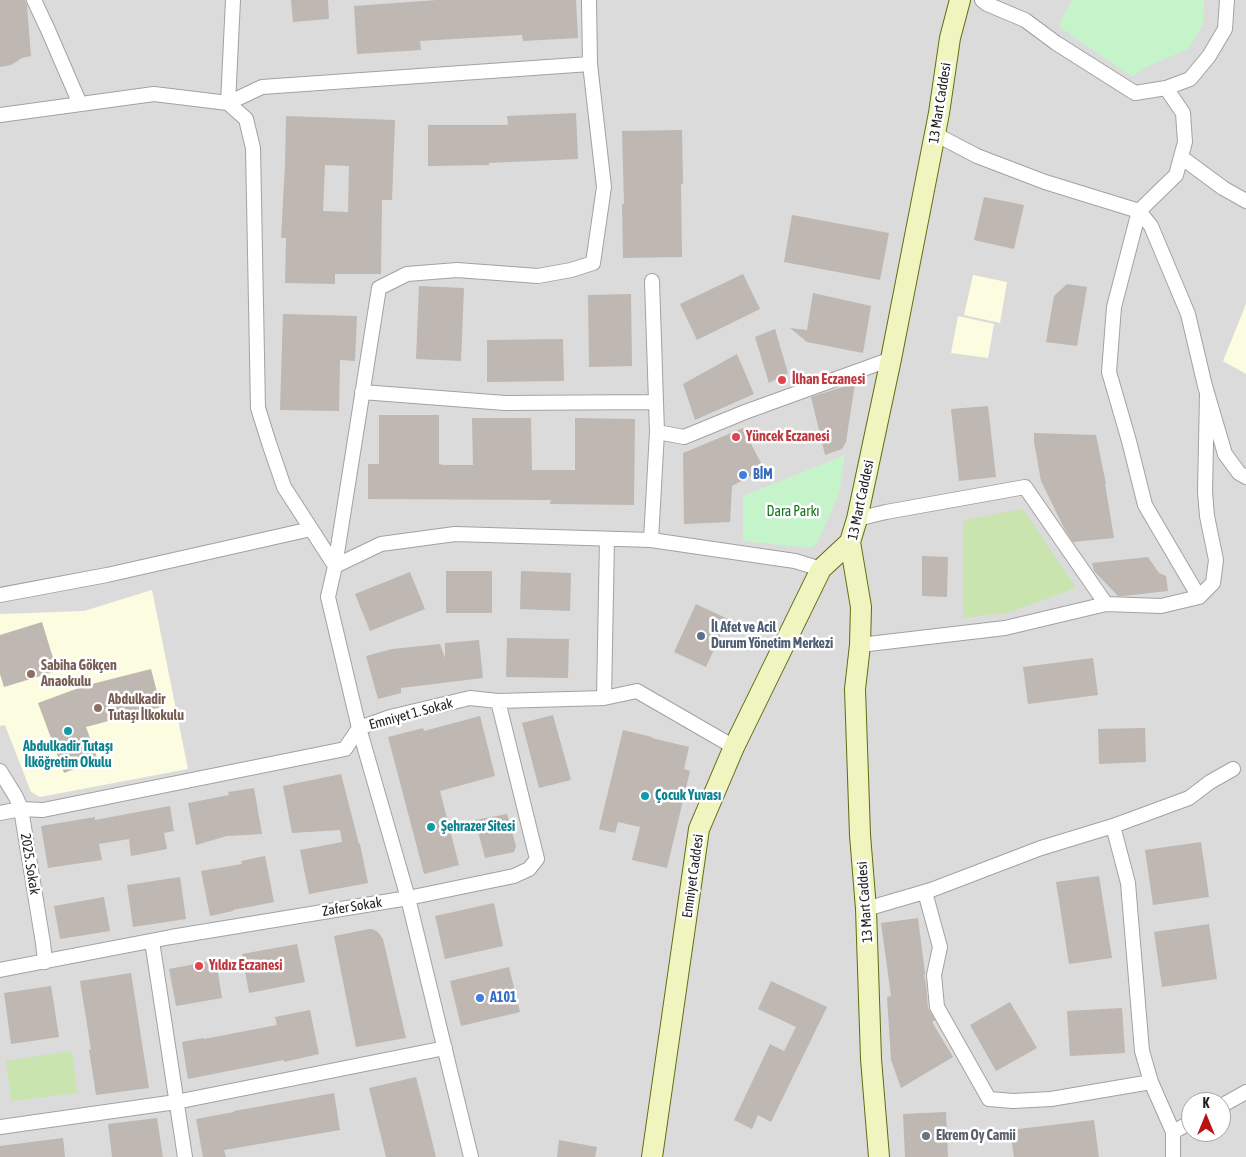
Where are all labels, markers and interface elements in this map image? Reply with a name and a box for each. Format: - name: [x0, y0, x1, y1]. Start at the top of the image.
- street label: 13 Mart Caddesi: [925, 61, 955, 145]
- place label: İlhan Eczanesi: [792, 372, 865, 388]
- marker: İlhan Eczanesi: [776, 374, 788, 386]
- place label: Yüncek Eczanesi: [746, 429, 829, 445]
- marker: Yüncek Eczanesi: [730, 431, 742, 443]
- street label: 13 Mart Caddesi: [844, 458, 878, 542]
- place label: BİM: [753, 467, 773, 483]
- marker: BİM: [737, 469, 749, 481]
- park label: Dara Parkı: [767, 504, 819, 520]
- place label: İl Afet ve Acil Durum Yönetim Merkezi: [711, 620, 833, 652]
- marker: İl Afet ve Acil Durum Yönetim Merkezi: [695, 630, 707, 642]
- place label: Sabiha Gökçen Anaokulu: [41, 658, 117, 690]
- marker: Sabiha Gökçen Anaokulu: [25, 668, 37, 680]
- place label: Abdulkadir Tutaşı İlkokulu: [108, 692, 184, 724]
- street label: Emniyet 1. Sokak: [367, 695, 455, 733]
- marker: Abdulkadir Tutaşı İlkokulu: [92, 702, 104, 714]
- marker: Abdulkadir Tutaşı İlköğretim Okulu: [62, 725, 74, 737]
- place label: Abdulkadir Tutaşı İlköğretim Okulu: [23, 739, 113, 772]
- place label: Çocuk Yuvası: [655, 788, 721, 804]
- marker: Çocuk Yuvası: [639, 790, 651, 802]
- place label: Şehrazer Sitesi: [441, 819, 515, 835]
- marker: Şehrazer Sitesi: [425, 821, 437, 833]
- street label: 2025. Sokak: [17, 832, 43, 896]
- street label: Emniyet Caddesi: [679, 833, 707, 919]
- street label: 13 Mart Caddesi: [854, 861, 876, 943]
- street label: Zafer Sokak: [321, 894, 383, 920]
- place label: Yıldız Eczanesi: [209, 958, 282, 974]
- marker: Yıldız Eczanesi: [193, 960, 205, 972]
- place label: A101: [490, 990, 517, 1006]
- marker: A101: [474, 992, 486, 1004]
- north arrow: [1181, 1092, 1231, 1142]
- text: K: [1203, 1095, 1209, 1111]
- place label: Ekrem Oy Camii: [936, 1128, 1016, 1144]
- marker: Ekrem Oy Camii: [920, 1130, 932, 1142]

